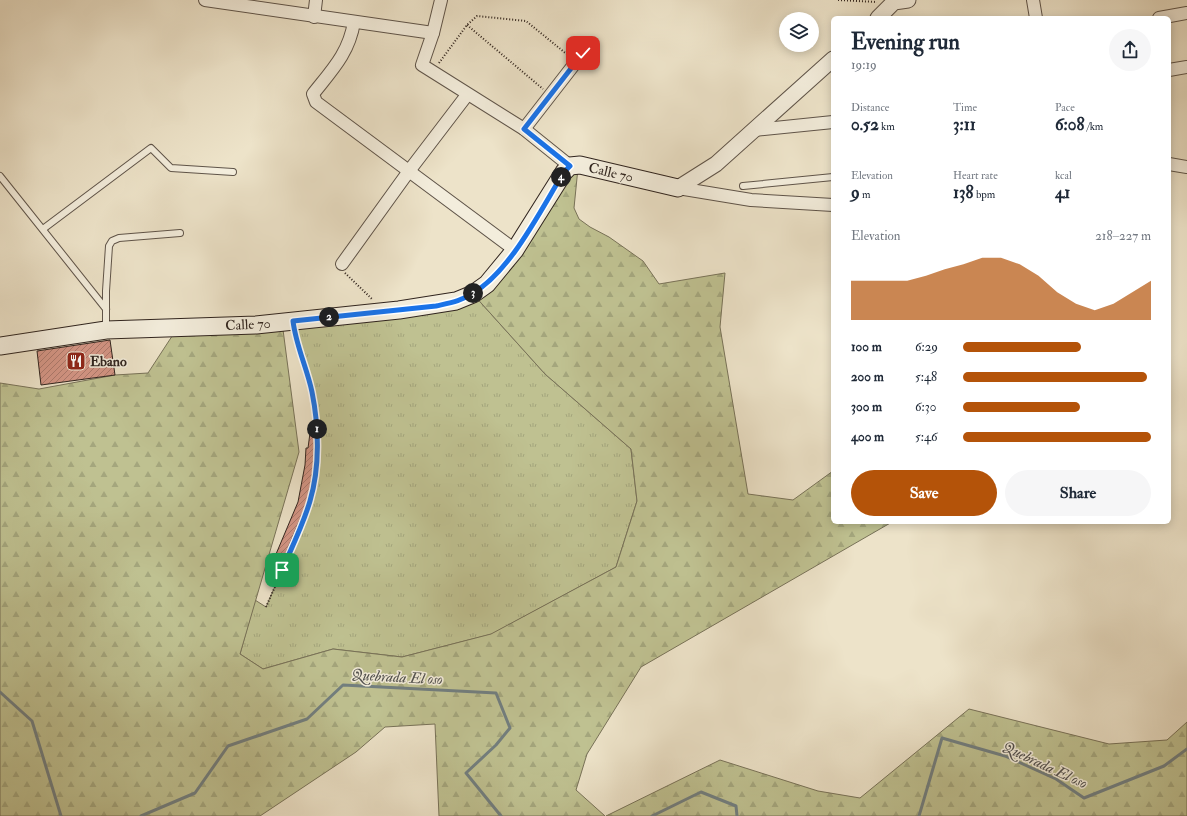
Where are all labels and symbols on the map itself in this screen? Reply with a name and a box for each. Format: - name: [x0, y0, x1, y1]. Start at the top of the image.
- pin: [566, 36, 600, 70]
- street label: Calle 70: [587, 159, 635, 186]
- pin: 4: [551, 167, 571, 187]
- pin: 3: [463, 283, 483, 303]
- pin: 2: [319, 307, 339, 327]
- street label: Calle 70: [225, 315, 271, 334]
- restaurant icon: Ebano: [65, 350, 87, 372]
- place label: Ebano: [90, 353, 127, 370]
- pin: 1: [307, 419, 327, 439]
- pin: [265, 553, 299, 587]
- water label: Quebrada El oso: [351, 666, 443, 689]
- water label: Quebrada El oso: [999, 738, 1090, 793]

